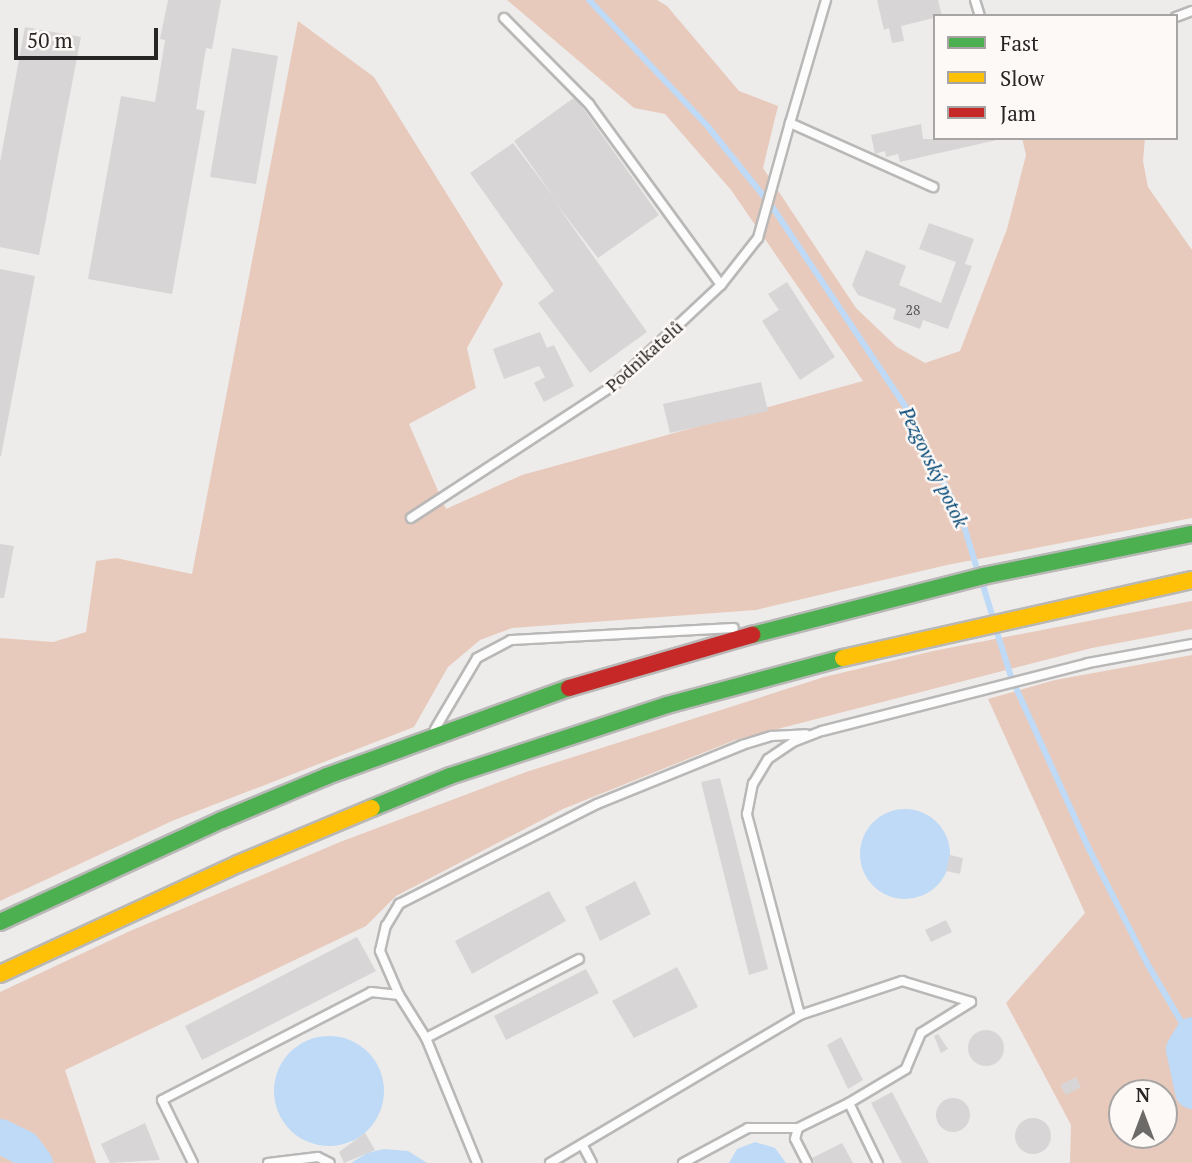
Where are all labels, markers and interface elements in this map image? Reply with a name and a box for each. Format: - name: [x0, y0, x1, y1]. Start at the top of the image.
- scale bar: [18, 14, 161, 58]
- legend: [933, 14, 1178, 140]
- text: 50 m: [27, 26, 73, 54]
- text: Fast: [1000, 29, 1039, 57]
- text: Slow: [1000, 64, 1044, 92]
- text: Jam: [1000, 99, 1036, 127]
- house number: 28: [906, 302, 920, 318]
- street label: Podnikatelů: [601, 316, 687, 396]
- water label: Pezgovský potok: [895, 403, 973, 531]
- north arrow: [1108, 1079, 1178, 1149]
- text: N: [1136, 1082, 1150, 1107]

